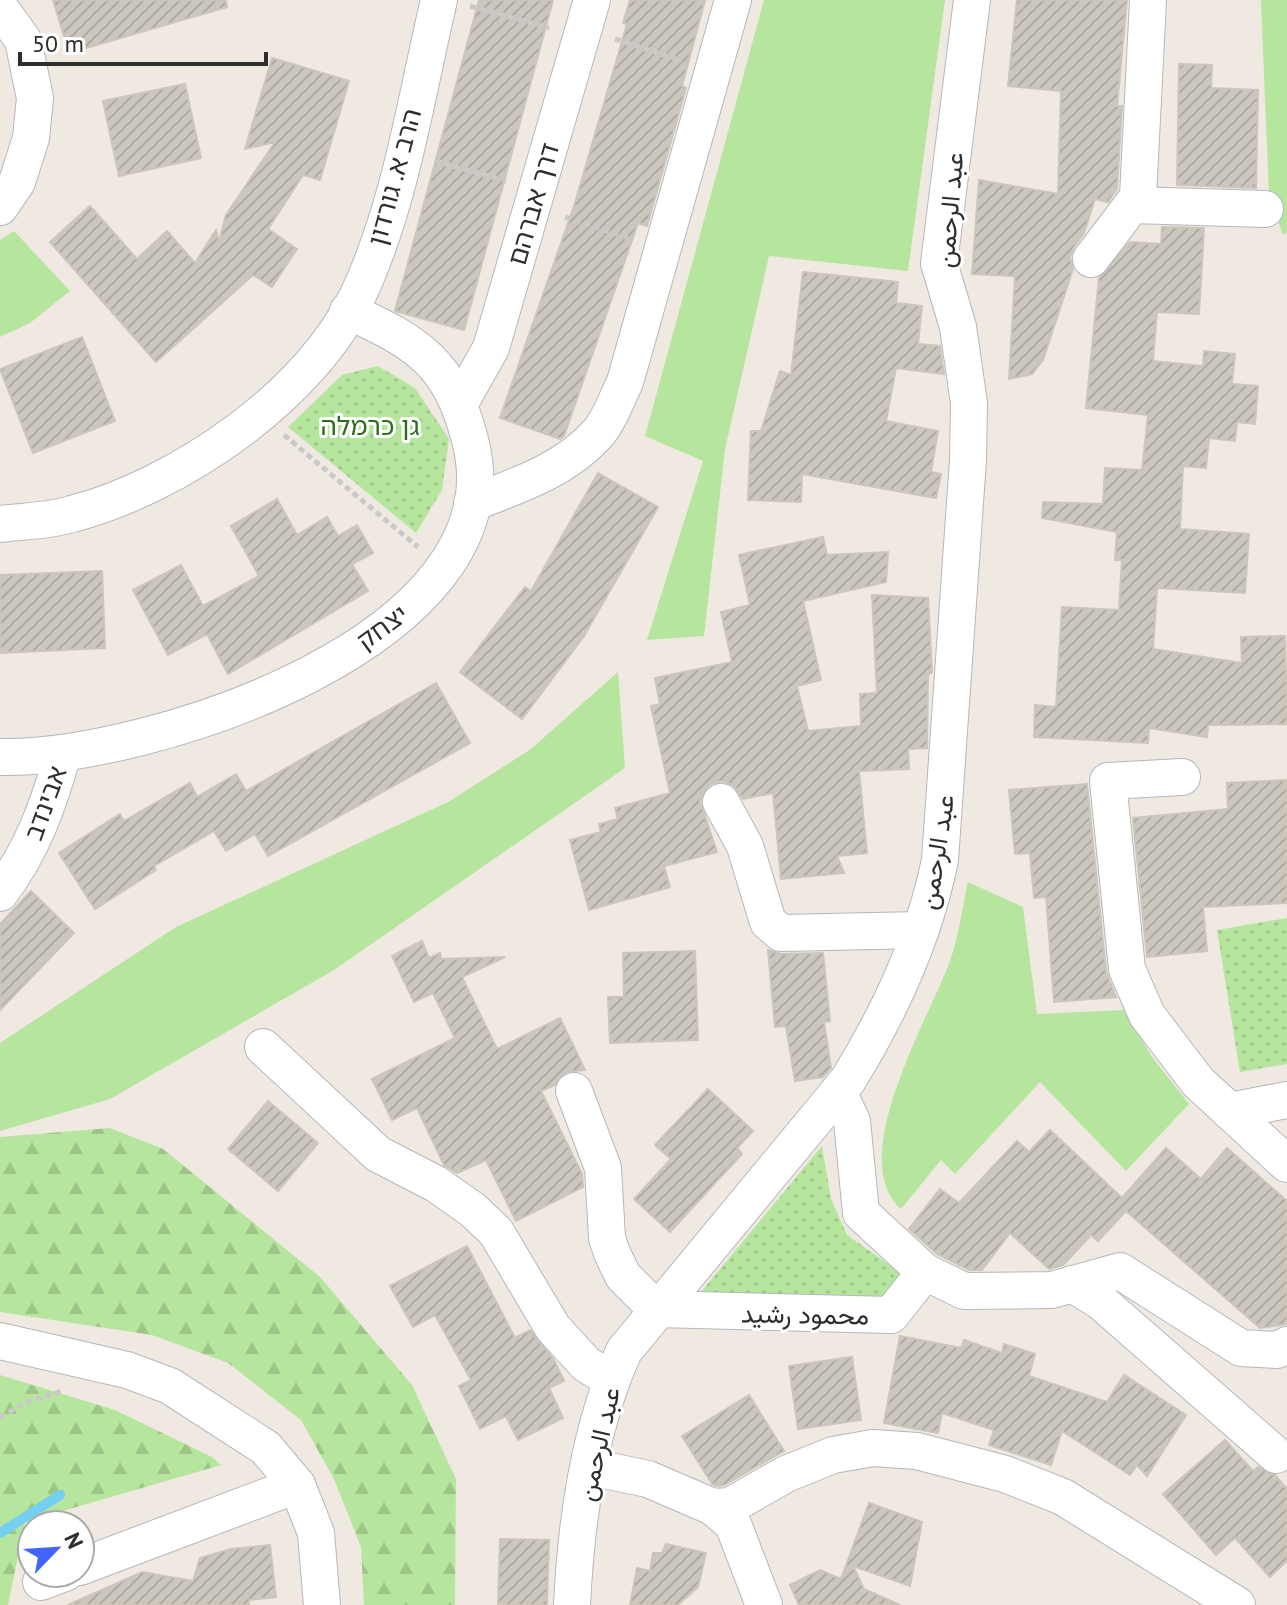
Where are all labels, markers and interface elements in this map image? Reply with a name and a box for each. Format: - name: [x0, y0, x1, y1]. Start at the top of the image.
- scale bar: [20, 16, 266, 66]
- text: 50 m: [32, 28, 84, 59]
- street label: הרב א. גורדון: [360, 105, 428, 249]
- street label: דרך אברהם: [500, 139, 566, 269]
- street label: عبد الرحمن: [928, 151, 970, 269]
- park label: גן כרמלה: [320, 409, 420, 442]
- street label: יצחק: [350, 597, 414, 657]
- street label: אבינדב: [16, 761, 74, 845]
- street label: عبد الرحمن: [911, 792, 961, 912]
- street label: محمود رشيد: [741, 1296, 869, 1332]
- street label: عبد الرحمن: [569, 1384, 627, 1504]
- north arrow: [16, 1509, 96, 1589]
- text: N: [58, 1528, 90, 1553]

